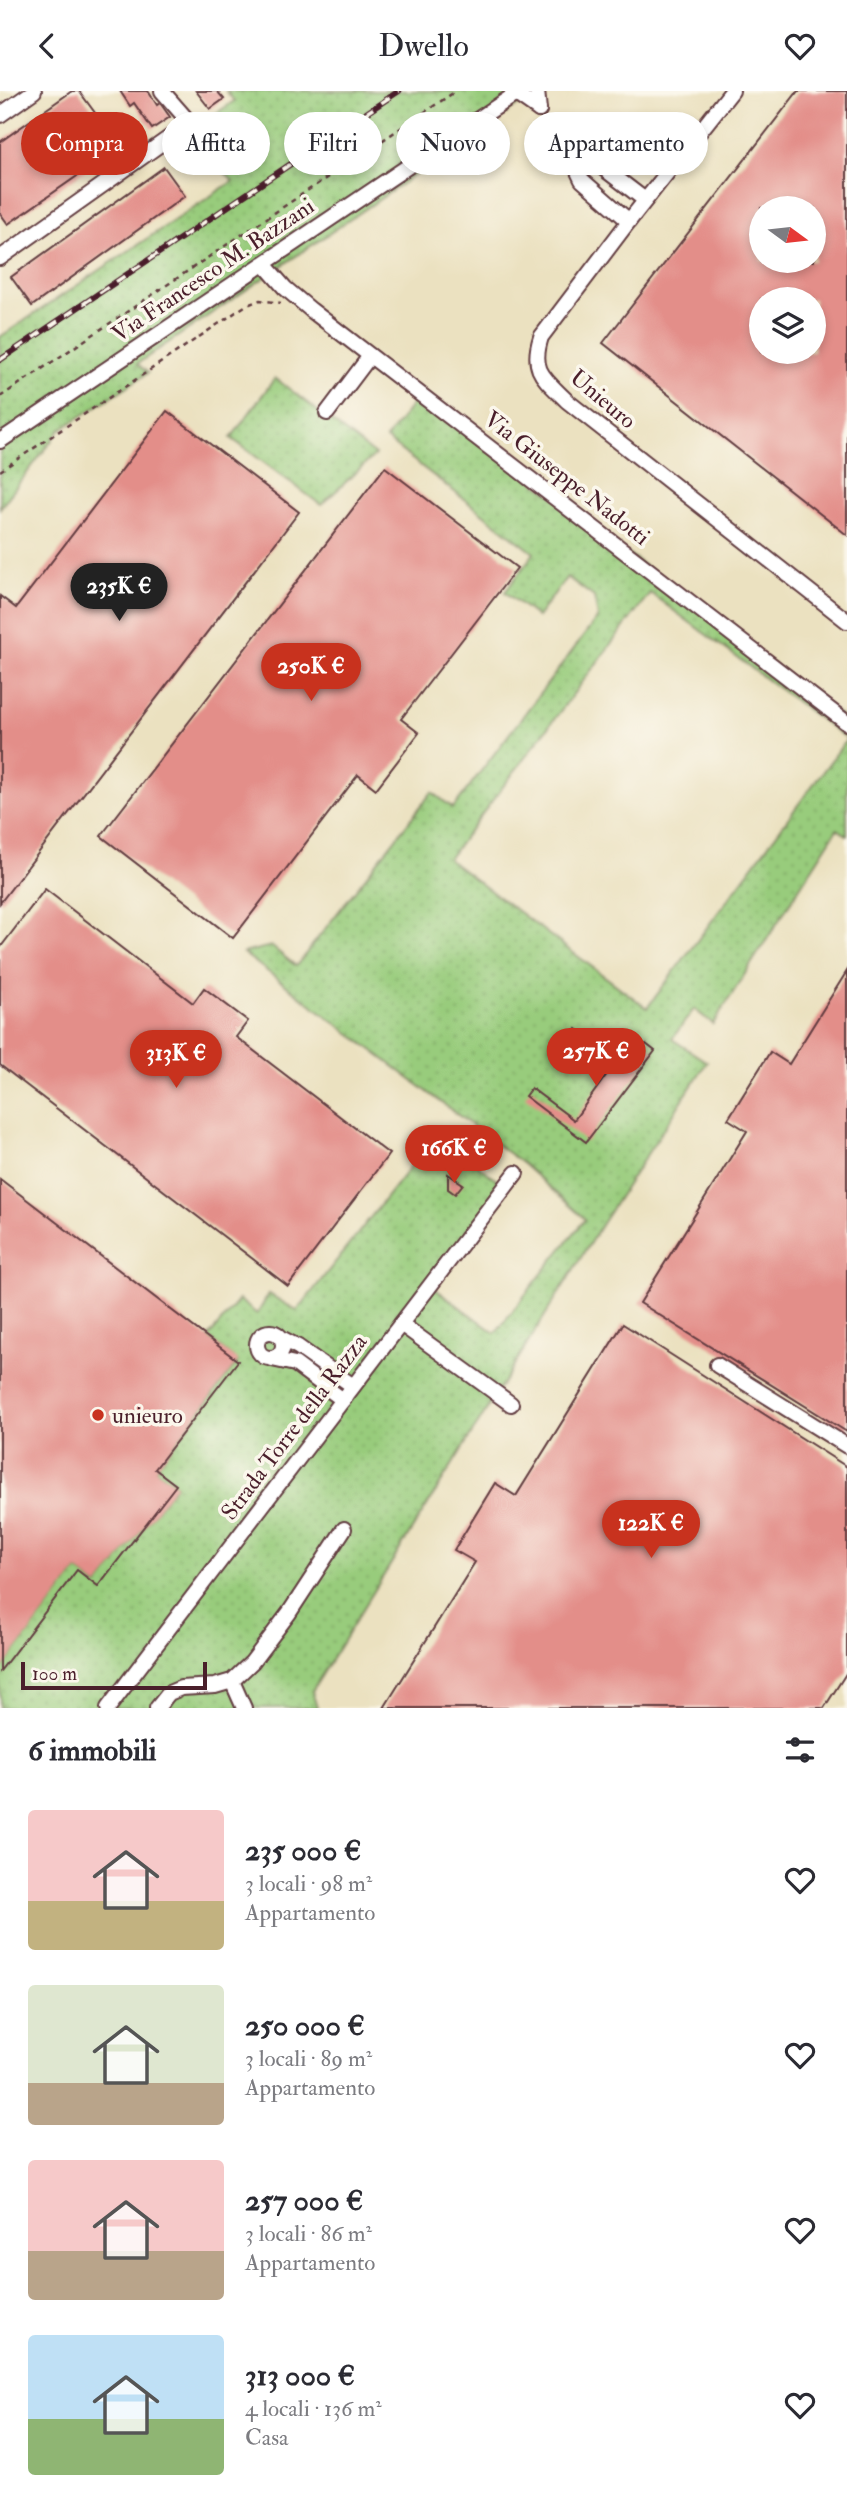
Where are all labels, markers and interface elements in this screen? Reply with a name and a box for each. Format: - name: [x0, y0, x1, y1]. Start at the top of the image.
- text: Dwello: [378, 26, 469, 66]
- icon: back: [28, 27, 66, 65]
- icon: heart: [781, 27, 819, 65]
- chip: Compra: [21, 112, 148, 175]
- chip: Affitta: [162, 112, 270, 175]
- chip: Filtri: [284, 112, 382, 175]
- chip: Nuovo: [396, 112, 510, 175]
- chip: Appartamento: [524, 112, 708, 175]
- street label: Via Francesco M. Bazzani: [106, 191, 320, 349]
- north arrow: [749, 196, 826, 273]
- map controls: [749, 196, 826, 364]
- button: layers: [749, 287, 826, 364]
- street label: Unieuro: [564, 363, 642, 435]
- street label: Via Giuseppe Nadotti: [478, 404, 656, 552]
- pin: 235K €: [62, 563, 176, 623]
- text: 235K €: [87, 571, 151, 600]
- pin: 250K €: [254, 643, 368, 703]
- text: 250K €: [277, 651, 345, 680]
- pin: 257K €: [539, 1028, 653, 1088]
- pin: 313K €: [119, 1031, 233, 1090]
- text: 257K €: [563, 1036, 629, 1065]
- text: 313K €: [146, 1038, 206, 1067]
- pin: 166K €: [397, 1125, 511, 1185]
- text: 166K €: [421, 1133, 487, 1162]
- street label: Strada Torre della Razza: [215, 1328, 374, 1526]
- place label: unieuro: [112, 1401, 183, 1430]
- marker: unieuro: [90, 1407, 106, 1423]
- pin: 122K €: [594, 1501, 708, 1560]
- text: 122K €: [618, 1508, 684, 1537]
- scale bar: [21, 1659, 206, 1691]
- text: 100 m: [32, 1662, 77, 1686]
- icon: filters: [781, 1731, 819, 1769]
- text: 6 immobili: [28, 1732, 157, 1769]
- text: 235 000 €: [245, 1832, 361, 1869]
- icon: home: [84, 1838, 168, 1922]
- icon: heart: [781, 1861, 819, 1899]
- text: 3 locali · 98 m²: [245, 1869, 372, 1898]
- text: Appartamento: [245, 1898, 375, 1927]
- text: 250 000 €: [245, 2007, 365, 2044]
- icon: home: [84, 2013, 168, 2097]
- icon: heart: [781, 2036, 819, 2074]
- text: 3 locali · 89 m²: [245, 2044, 372, 2073]
- text: Appartamento: [245, 2073, 375, 2102]
- text: 257 000 €: [245, 2182, 363, 2219]
- icon: home: [84, 2188, 168, 2272]
- icon: heart: [781, 2211, 819, 2249]
- text: 3 locali · 86 m²: [245, 2219, 372, 2248]
- text: Appartamento: [245, 2248, 375, 2277]
- text: 313 000 €: [245, 2357, 355, 2394]
- icon: home: [84, 2363, 168, 2447]
- icon: heart: [781, 2386, 819, 2424]
- text: 4 locali · 136 m²: [245, 2394, 382, 2423]
- text: Casa: [245, 2423, 289, 2452]

